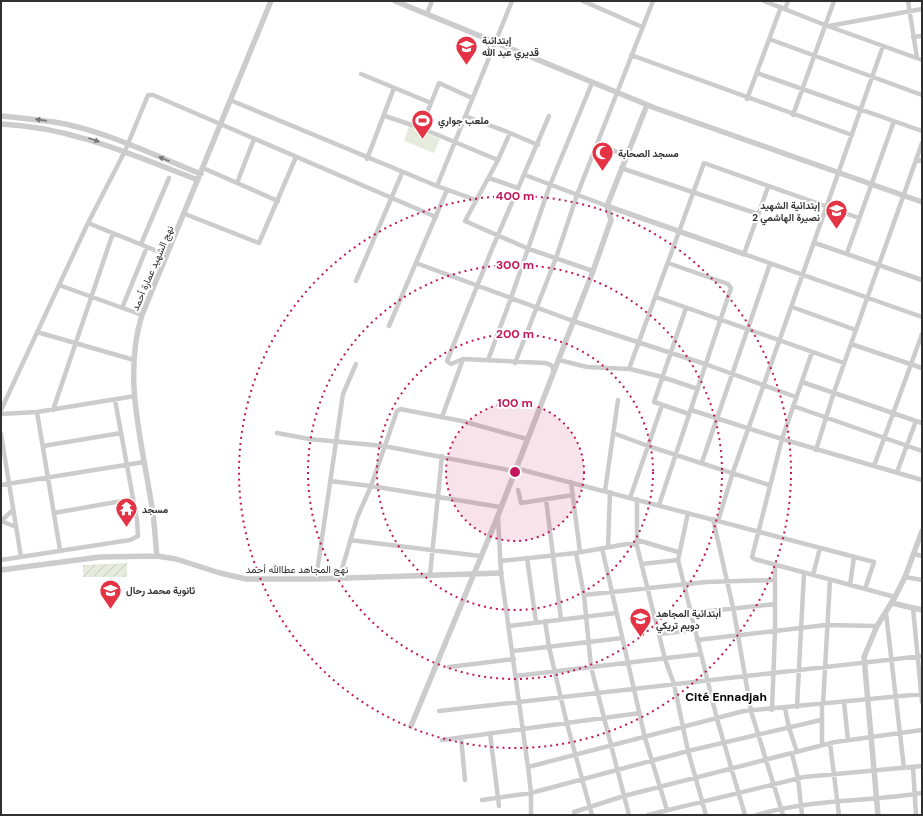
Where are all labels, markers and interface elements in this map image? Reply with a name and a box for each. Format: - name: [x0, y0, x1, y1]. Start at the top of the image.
- school or university icon: إبتدائية قديري عبد الله: [453, 33, 479, 66]
- place label: إبتدائية قديري عبد الله: [482, 34, 539, 61]
- sports icon: ملعب جواري: [409, 107, 435, 140]
- place label: ملعب جواري: [438, 114, 489, 129]
- one-way arrow: [35, 117, 47, 123]
- one-way arrow: [89, 137, 101, 143]
- mosque icon: مسجد الصحابة: [589, 140, 615, 173]
- place label: مسجد الصحابة: [618, 147, 679, 160]
- one-way arrow: [158, 156, 170, 162]
- text: 400 m: [496, 188, 534, 204]
- school or university icon: إبتدائية الشهيد نصيرة الهاشمي 2: [823, 198, 849, 231]
- place label: إبتدائية الشهيد نصيرة الهاشمي 2: [752, 199, 820, 226]
- street label: نهج الشهيد عمارة أحمد: [129, 224, 176, 313]
- text: 300 m: [496, 257, 534, 273]
- text: 200 m: [496, 326, 534, 342]
- text: 100 m: [497, 395, 533, 411]
- centre of rings: [508, 465, 522, 479]
- temple icon: مسجد: [114, 496, 140, 529]
- place label: مسجد: [142, 503, 169, 516]
- street label: نهج المجاهد عطاالله أحمد: [246, 563, 348, 576]
- school or university icon: ثانوية محمد رحال: [98, 577, 124, 610]
- place label: ثانوية محمد رحال: [126, 584, 196, 597]
- school or university icon: أبتدائية المجاهد دويم تريكي: [627, 606, 653, 639]
- place label: أبتدائية المجاهد دويم تريكي: [656, 607, 721, 634]
- district label: Cité Ennadjah: [685, 689, 767, 705]

